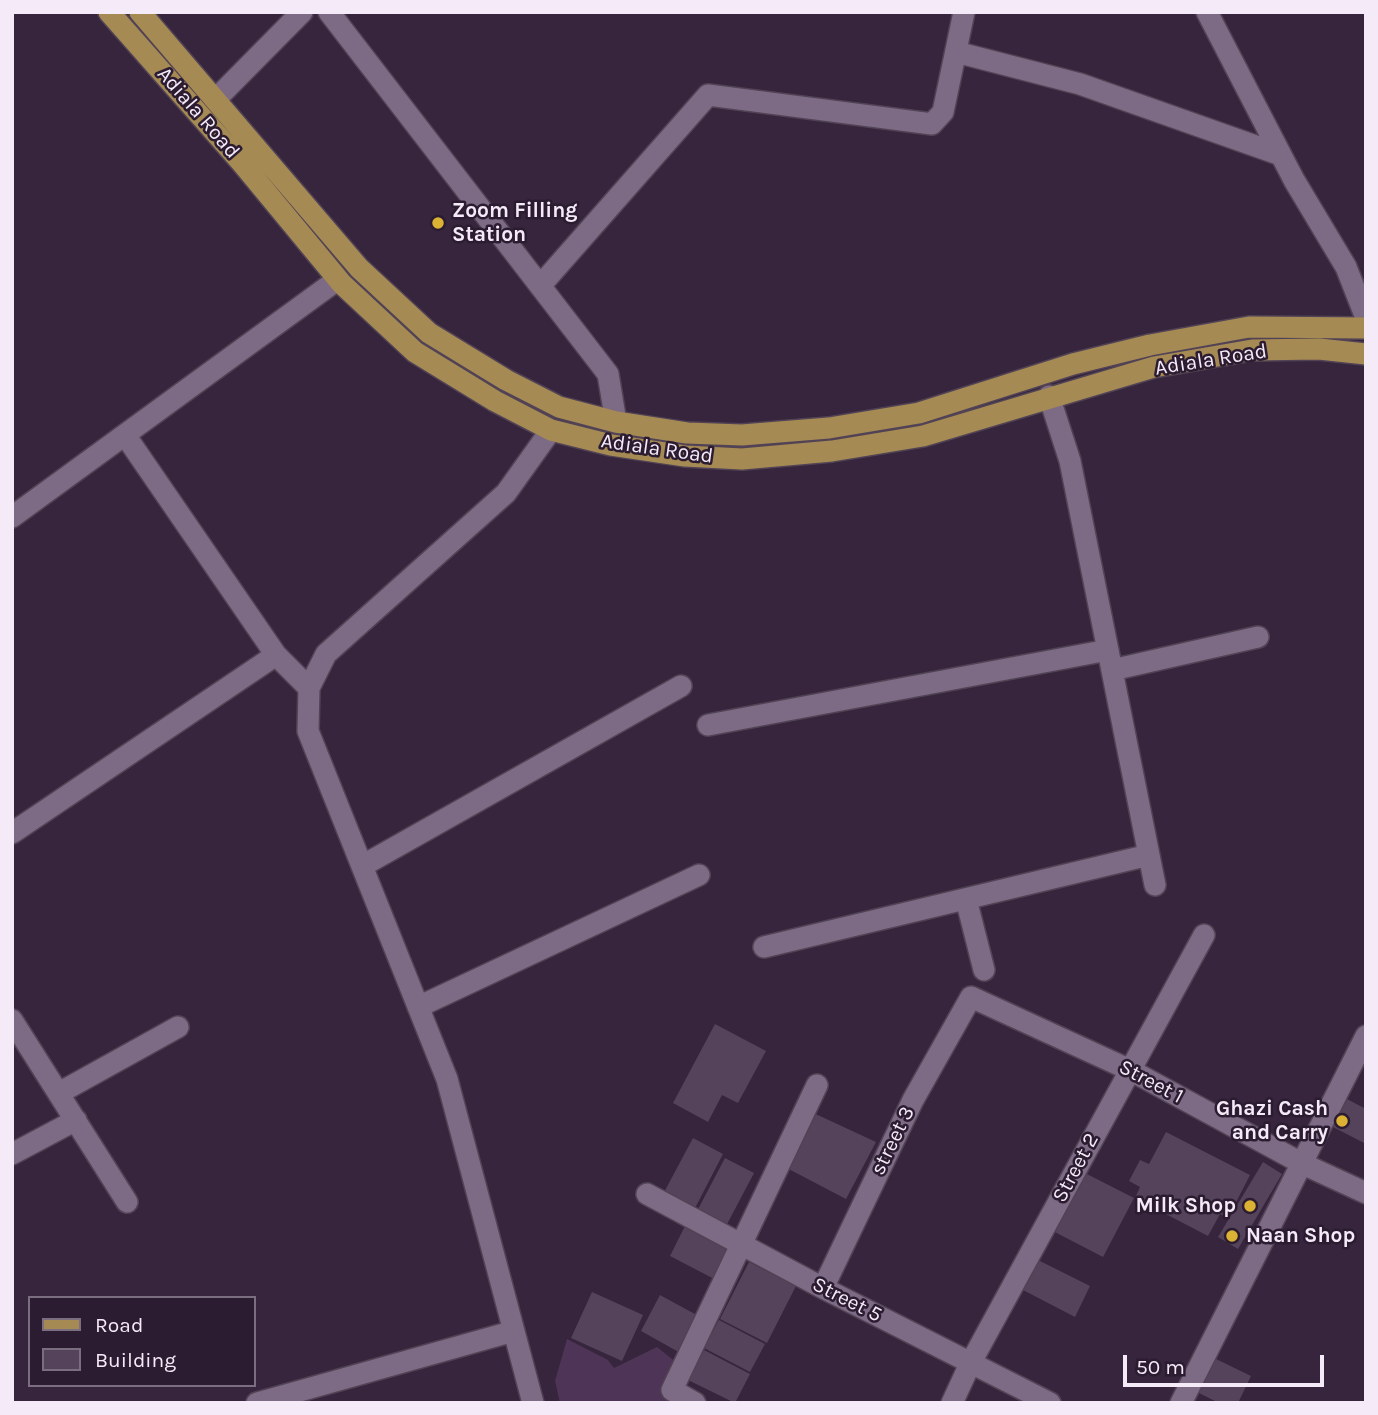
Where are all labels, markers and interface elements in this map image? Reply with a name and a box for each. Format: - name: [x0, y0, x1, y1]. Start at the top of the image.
- street label: Adiala Road: [151, 62, 245, 164]
- place label: Zoom Filling Station: [452, 198, 578, 248]
- marker: Zoom Filling Station: [430, 215, 446, 231]
- street label: Adiala Road: [1153, 339, 1269, 381]
- street label: Adiala Road: [599, 429, 715, 469]
- street label: Street 1: [1114, 1055, 1188, 1109]
- place label: Ghazi Cash and Carry: [1216, 1096, 1328, 1146]
- street label: street 3: [866, 1103, 920, 1179]
- marker: Ghazi Cash and Carry: [1334, 1113, 1350, 1129]
- street label: Street 2: [1047, 1129, 1105, 1207]
- place label: Milk Shop: [1135, 1193, 1236, 1219]
- marker: Milk Shop: [1242, 1198, 1258, 1214]
- place label: Naan Shop: [1246, 1223, 1355, 1249]
- marker: Naan Shop: [1224, 1228, 1240, 1244]
- street label: Street 5: [808, 1272, 886, 1328]
- legend: [28, 1296, 256, 1387]
- text: Road: [95, 1313, 143, 1337]
- scale bar: [1126, 1342, 1327, 1386]
- text: Building: [95, 1348, 176, 1372]
- text: 50 m: [1136, 1355, 1185, 1379]

